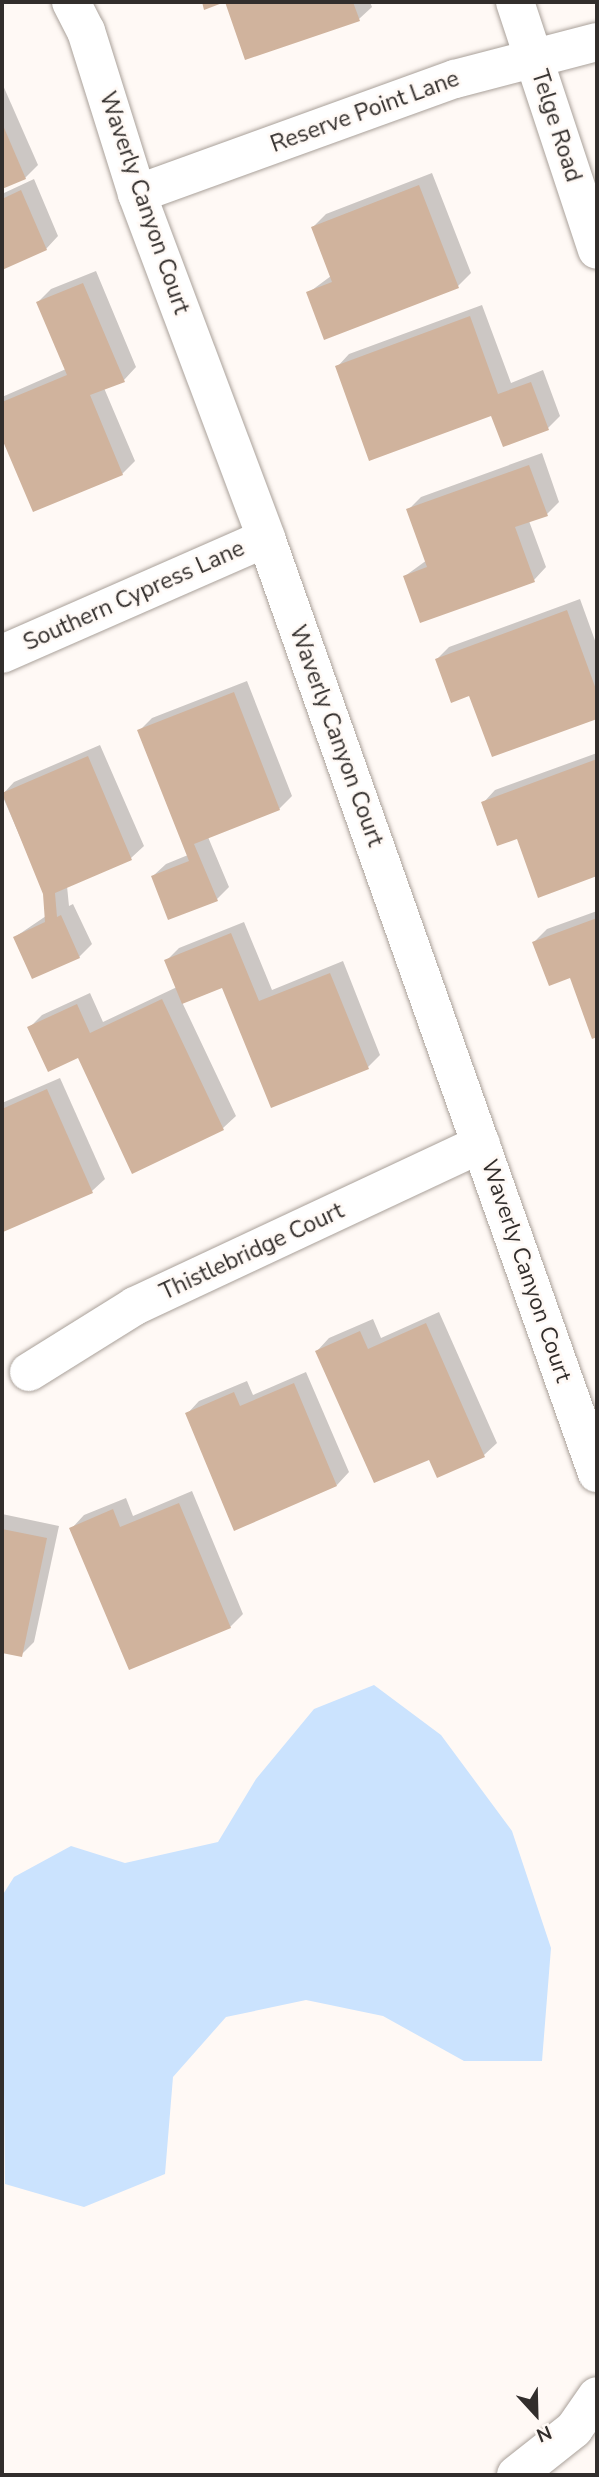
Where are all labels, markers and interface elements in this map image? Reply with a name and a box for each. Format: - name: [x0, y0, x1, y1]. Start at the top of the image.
- street label: Reserve Point Lane: [267, 65, 463, 159]
- street label: Telge Road: [525, 67, 587, 185]
- street label: Waverly Canyon Court: [93, 88, 195, 318]
- street label: Southern Cypress Lane: [19, 535, 249, 657]
- street label: Waverly Canyon Court: [283, 622, 389, 850]
- street label: Waverly Canyon Court: [475, 1156, 577, 1386]
- street label: Thistlebridge Court: [156, 1197, 348, 1307]
- north arrow: [501, 2379, 571, 2449]
- text: N: [532, 2419, 555, 2448]

